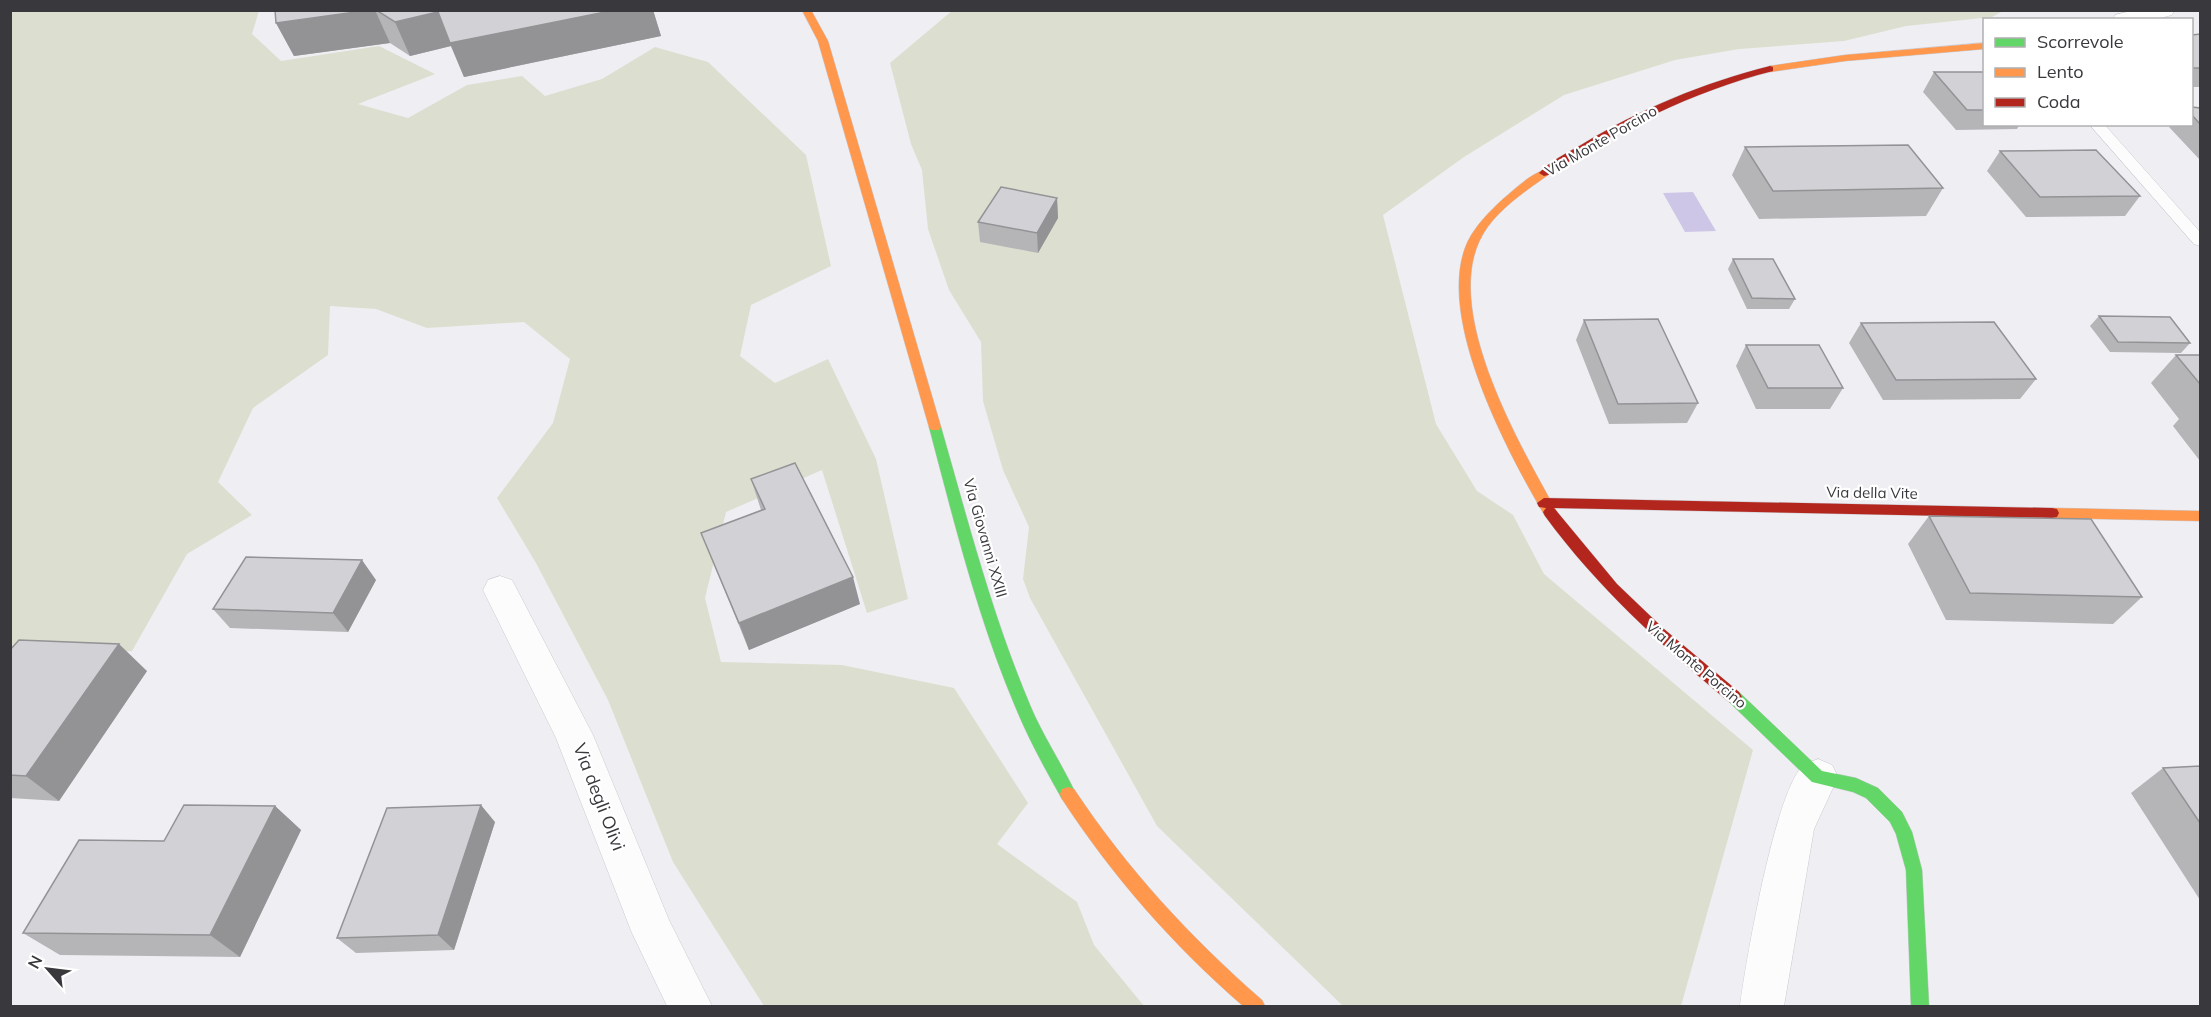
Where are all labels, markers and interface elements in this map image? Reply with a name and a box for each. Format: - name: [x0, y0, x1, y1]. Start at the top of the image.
- legend: [1983, 18, 2193, 126]
- text: Scorrevole: [2037, 30, 2124, 53]
- text: Lento: [2037, 60, 2084, 83]
- text: Coda: [2037, 90, 2081, 113]
- street label: Via Monte Porcino: [1541, 101, 1660, 180]
- street label: Via Giovanni XXIII: [959, 476, 1012, 600]
- street label: Via della Vite: [1826, 482, 1918, 503]
- street label: Via Monte Porcino: [1642, 617, 1751, 712]
- street label: Via degli Olivi: [568, 740, 631, 854]
- north arrow: [18, 939, 78, 999]
- text: N: [23, 952, 46, 972]

